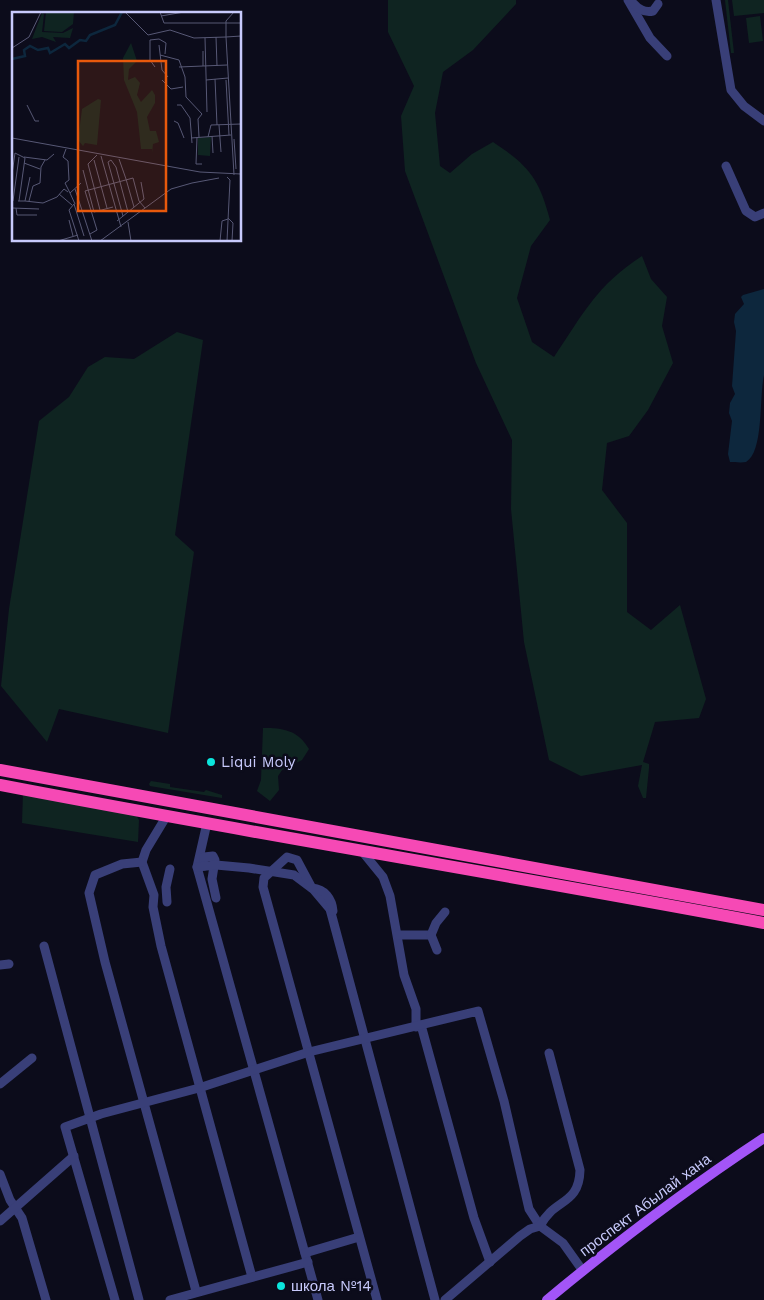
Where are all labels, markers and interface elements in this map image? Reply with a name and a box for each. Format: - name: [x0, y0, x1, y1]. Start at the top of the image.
- inset map: [12, 12, 241, 241]
- place label: Liqui Moly: [221, 753, 296, 771]
- marker: Liqui Moly: [205, 756, 217, 768]
- street label: проспект Абылай хана: [576, 1149, 715, 1260]
- place label: школа №14: [291, 1277, 371, 1295]
- marker: школа №14: [275, 1280, 287, 1292]

